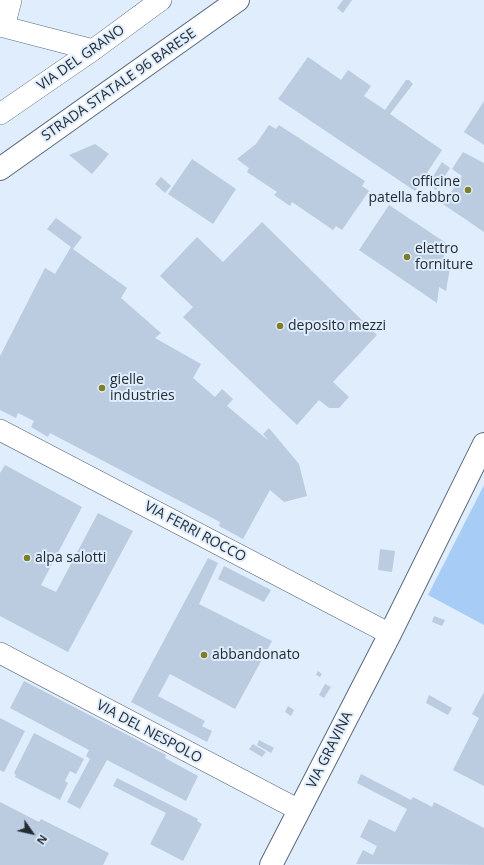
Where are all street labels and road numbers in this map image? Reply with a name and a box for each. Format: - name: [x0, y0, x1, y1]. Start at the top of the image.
- street label: VIA DEL GRANO: [34, 22, 128, 94]
- street label: STRADA STATALE 96 BARESE: [39, 25, 199, 145]
- street label: VIA FERRI ROCCO: [141, 498, 249, 566]
- street label: VIA DEL NESPOLO: [93, 697, 205, 767]
- street label: VIA GRAVINA: [303, 709, 357, 791]

